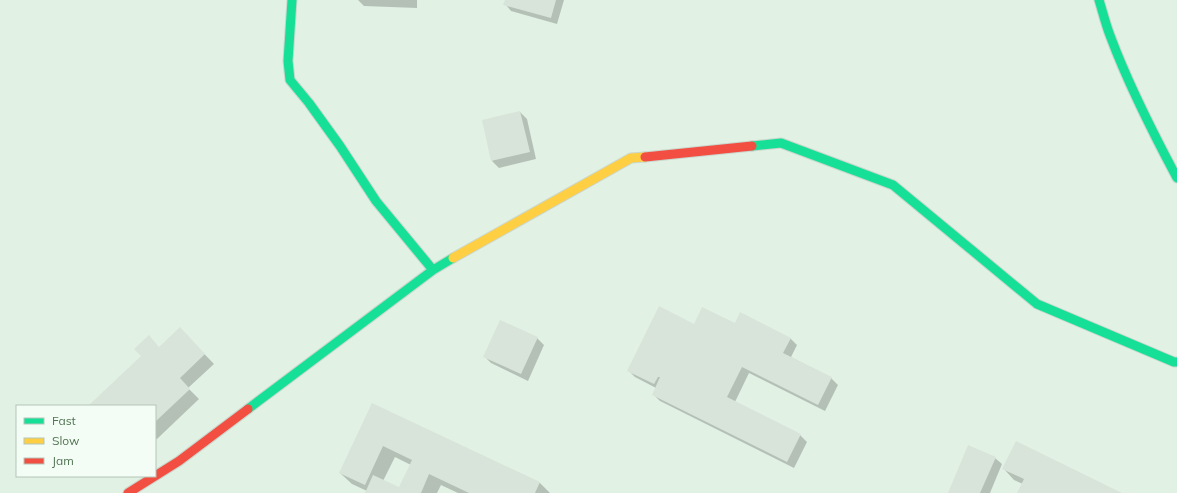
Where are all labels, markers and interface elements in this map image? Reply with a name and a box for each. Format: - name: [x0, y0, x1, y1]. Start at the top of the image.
- legend: [16, 405, 156, 477]
- text: Fast: [52, 413, 76, 428]
- text: Slow: [52, 433, 80, 448]
- text: Jam: [52, 453, 74, 468]

